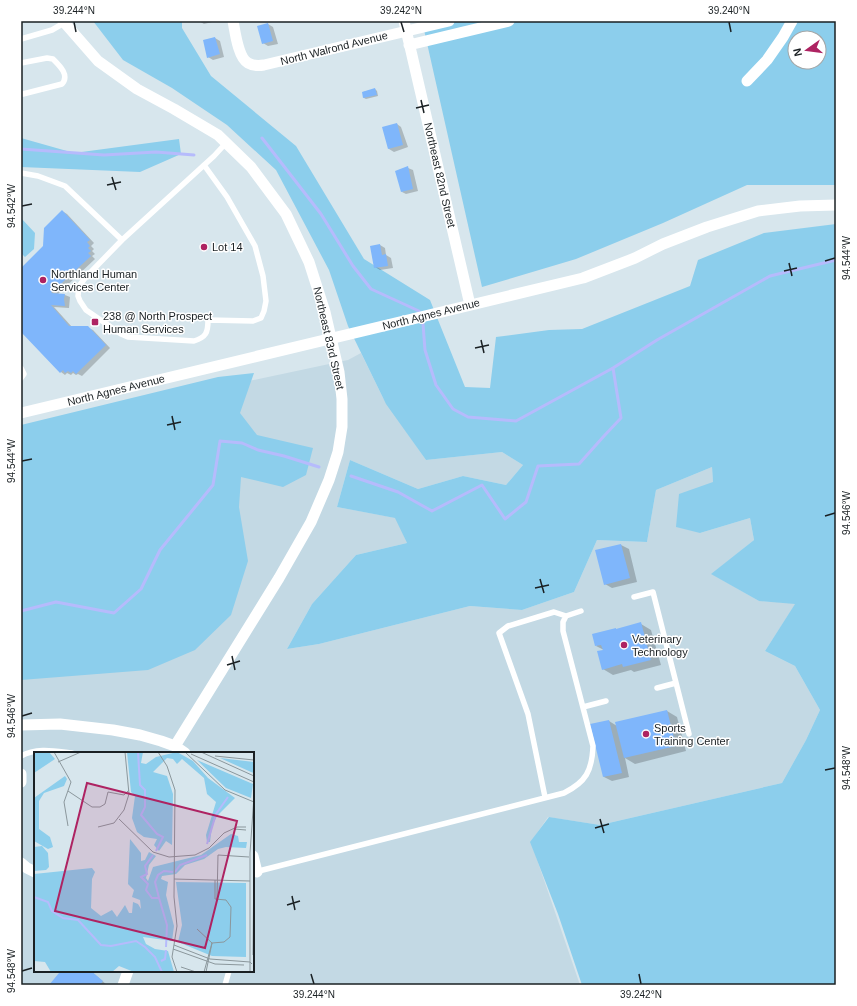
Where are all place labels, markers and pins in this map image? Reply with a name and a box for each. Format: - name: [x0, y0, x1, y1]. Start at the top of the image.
- place label: Lot 14: [212, 241, 243, 253]
- marker: Lot 14: [199, 242, 209, 252]
- place label: Northland Human Services Center: [51, 268, 137, 293]
- marker: Northland Human Services Center: [38, 275, 48, 285]
- place label: 238 @ North Prospect Human Services: [103, 310, 212, 335]
- marker: 238 @ North Prospect Human Services: [90, 317, 100, 327]
- place label: Veterinary Technology: [632, 633, 688, 658]
- marker: Veterinary Technology: [619, 640, 629, 650]
- place label: Sports Training Center: [654, 722, 730, 747]
- marker: Sports Training Center: [641, 729, 651, 739]

